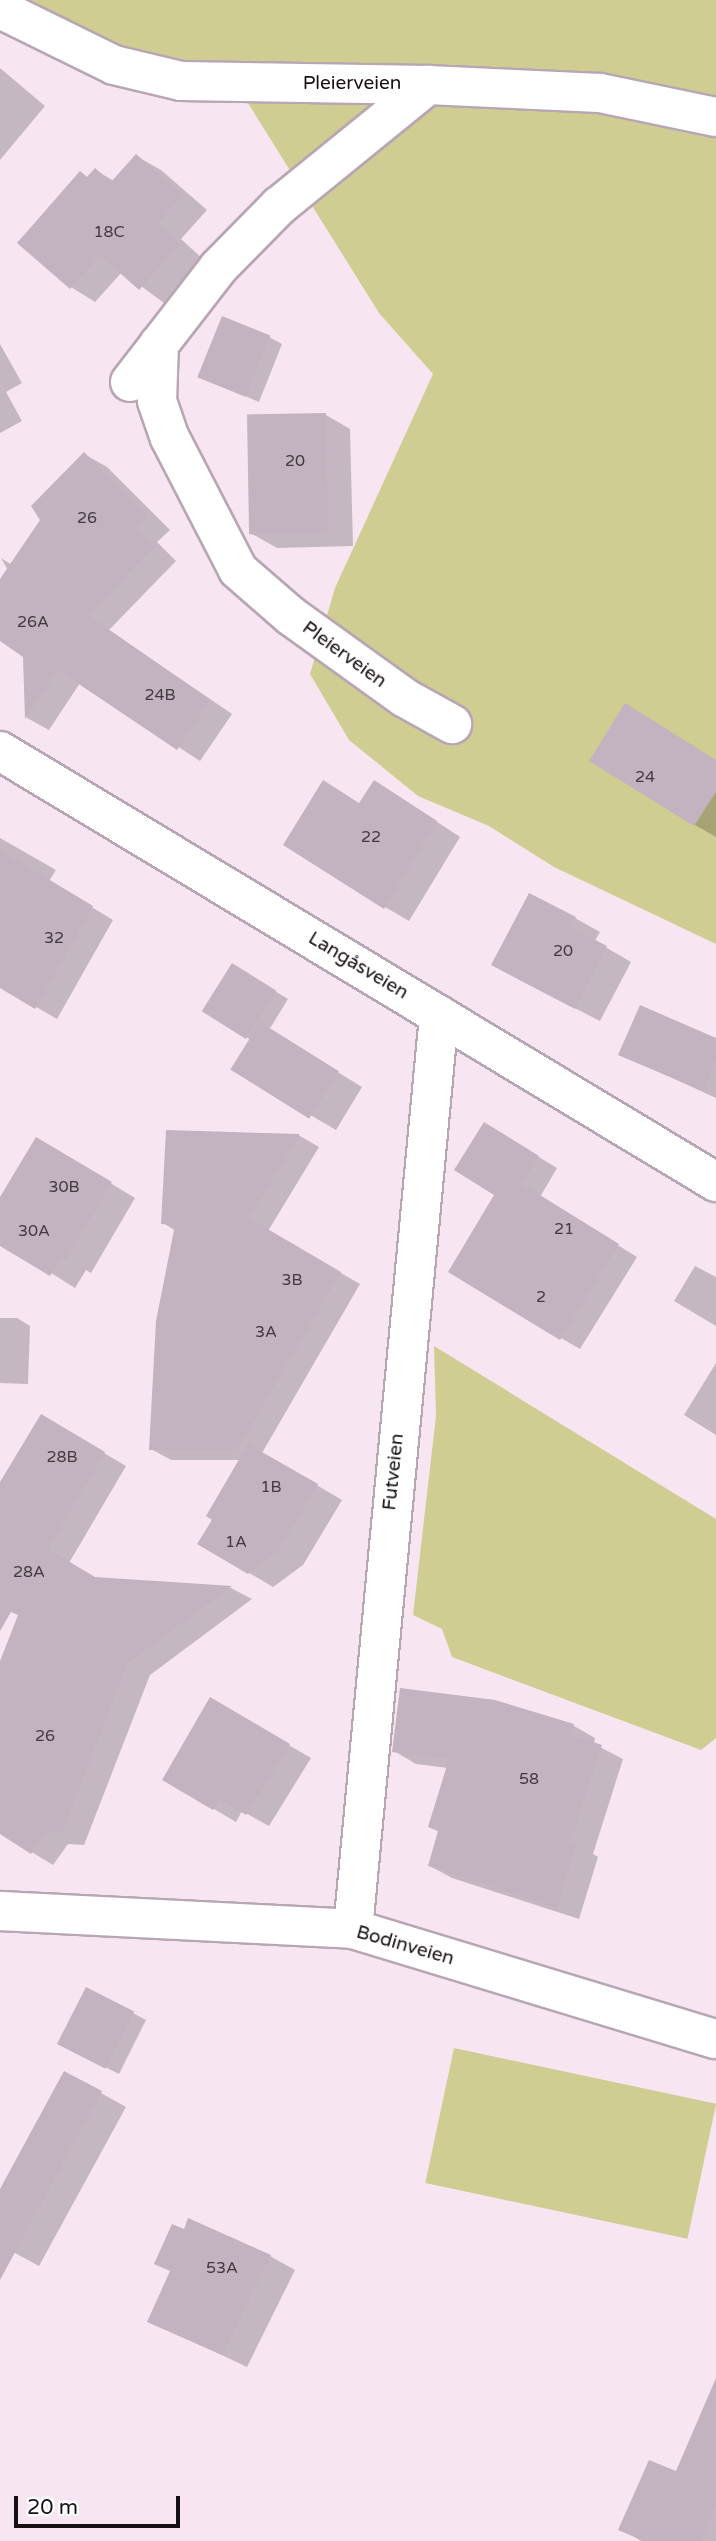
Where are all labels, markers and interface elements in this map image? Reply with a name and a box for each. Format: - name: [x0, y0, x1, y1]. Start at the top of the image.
- street label: Pleierveien: [303, 73, 401, 95]
- house number: 18C: [93, 222, 125, 242]
- house number: 20: [285, 451, 305, 471]
- house number: 26: [77, 508, 97, 528]
- house number: 26A: [17, 612, 49, 632]
- street label: Pleierveien: [297, 617, 391, 693]
- house number: 24B: [144, 685, 176, 705]
- house number: 24: [635, 767, 655, 787]
- house number: 22: [361, 827, 381, 847]
- street label: Langåsveien: [304, 927, 412, 1005]
- house number: 32: [44, 928, 64, 948]
- house number: 20: [553, 941, 573, 961]
- house number: 30B: [48, 1177, 80, 1197]
- house number: 21: [554, 1219, 574, 1239]
- house number: 30A: [18, 1221, 50, 1241]
- house number: 3B: [281, 1270, 303, 1290]
- house number: 2: [536, 1287, 546, 1307]
- house number: 3A: [255, 1322, 277, 1342]
- street label: Futveien: [379, 1432, 409, 1512]
- house number: 28B: [46, 1447, 78, 1467]
- house number: 1B: [260, 1477, 282, 1497]
- house number: 1A: [225, 1532, 247, 1552]
- house number: 28A: [13, 1562, 45, 1582]
- house number: 26: [35, 1726, 55, 1746]
- house number: 58: [519, 1769, 539, 1789]
- street label: Bodinveien: [354, 1921, 456, 1971]
- house number: 53A: [206, 2258, 238, 2278]
- scale bar: [18, 2482, 184, 2526]
- text: 20 m: [27, 2495, 78, 2520]

